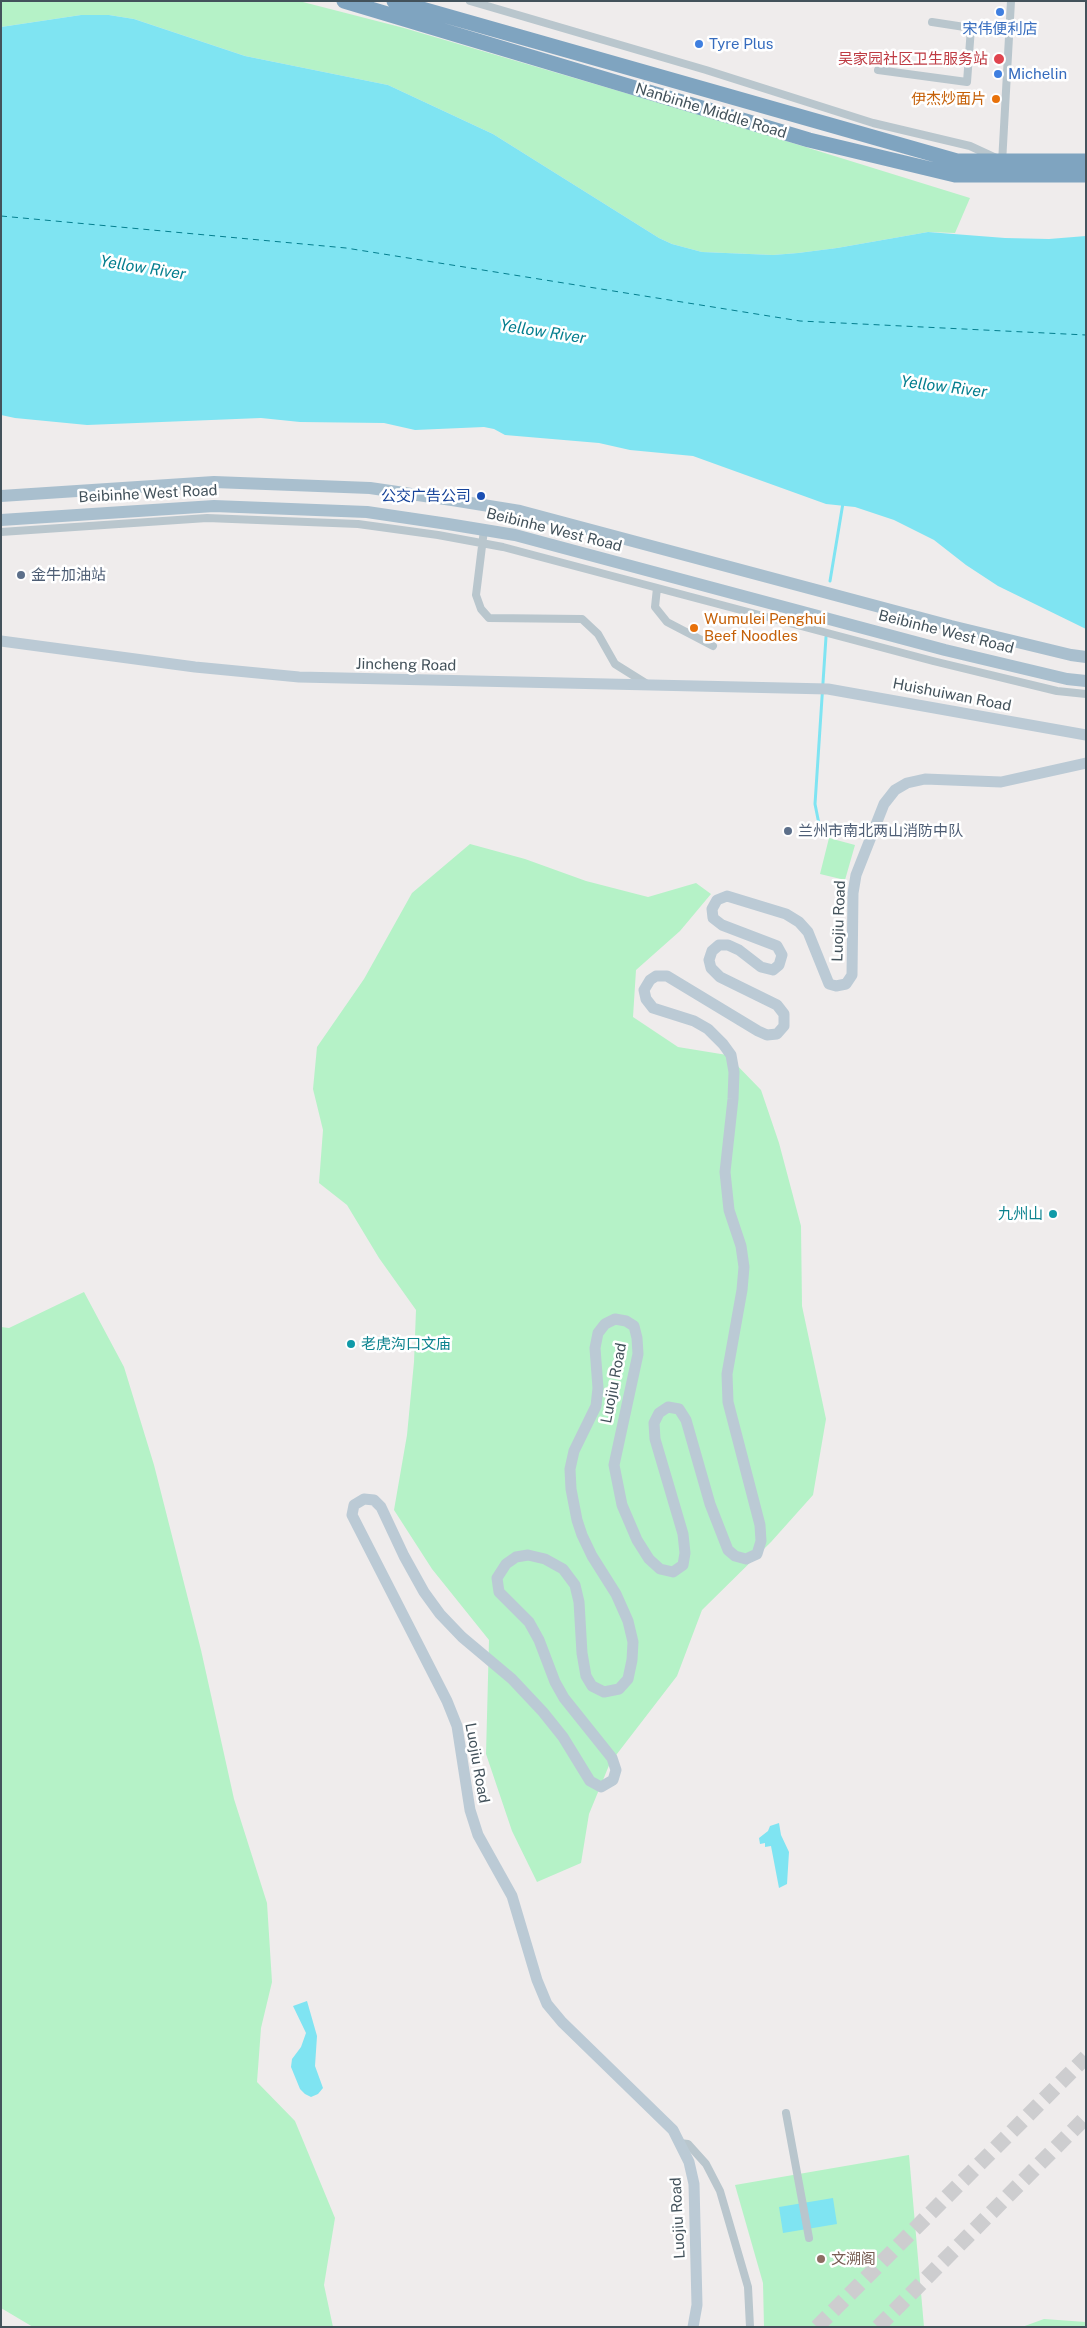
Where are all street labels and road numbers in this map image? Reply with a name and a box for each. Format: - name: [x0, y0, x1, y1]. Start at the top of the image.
- street label: Nanbinhe Middle Road: [633, 79, 789, 143]
- street label: Beibinhe West Road: [78, 481, 218, 507]
- street label: Beibinhe West Road: [484, 504, 624, 556]
- street label: Beibinhe West Road: [876, 606, 1016, 658]
- street label: Jincheng Road: [356, 655, 456, 675]
- street label: Huishuiwan Road: [891, 675, 1013, 715]
- street label: Luojiu Road: [829, 880, 849, 962]
- street label: Luojiu Road: [597, 1341, 631, 1425]
- street label: Luojiu Road: [461, 1721, 493, 1805]
- street label: Luojiu Road: [667, 2177, 689, 2259]

